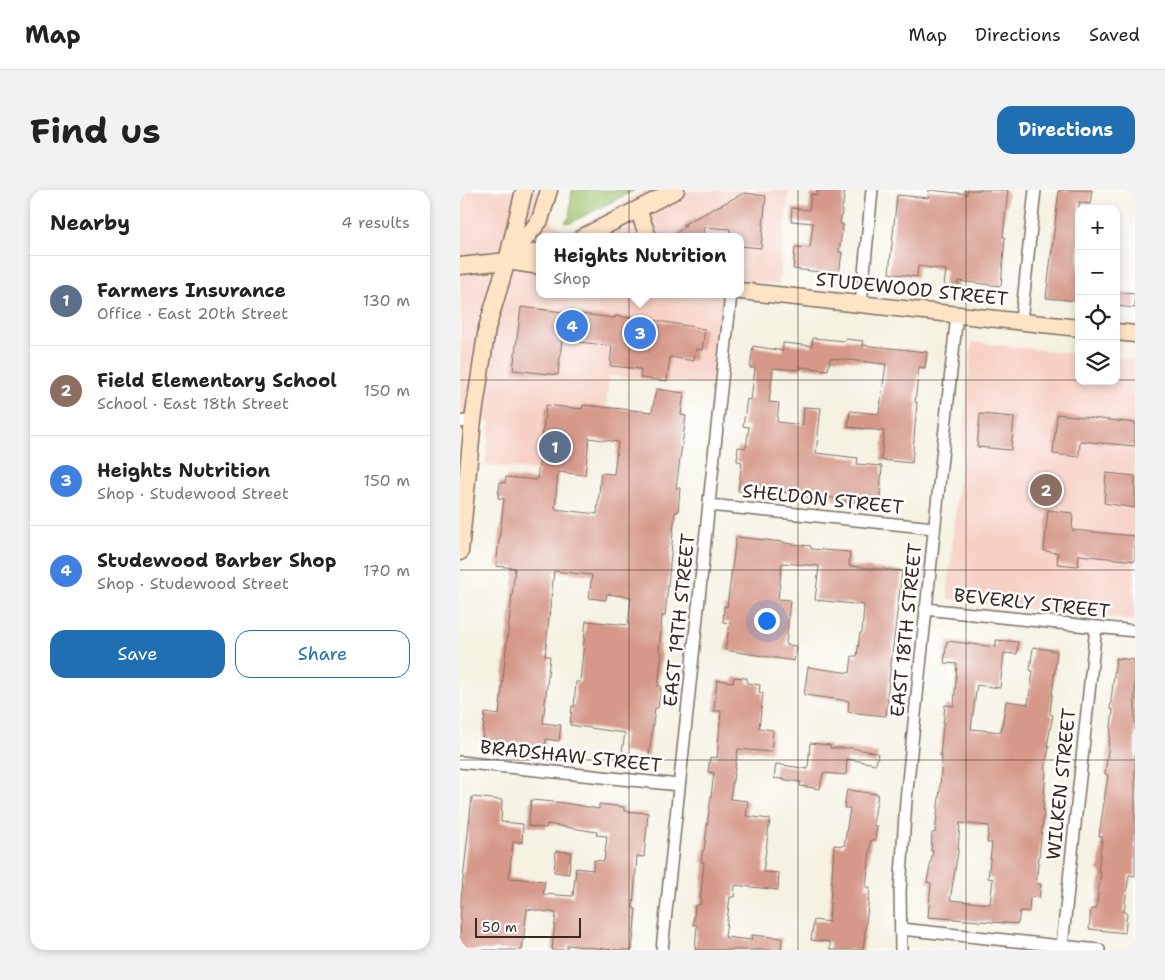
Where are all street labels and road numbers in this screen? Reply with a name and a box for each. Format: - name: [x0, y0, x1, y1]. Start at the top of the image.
- street label: STUDEWOOD STREET: [815, 266, 1010, 312]
- street label: SHELDON STREET: [741, 478, 905, 520]
- street label: EAST 19TH STREET: [657, 532, 701, 708]
- street label: EAST 18TH STREET: [884, 542, 928, 718]
- street label: BEVERLY STREET: [953, 582, 1112, 624]
- street label: WILKEN STREET: [1041, 707, 1081, 861]
- street label: BRADSHAW STREET: [479, 734, 663, 778]

